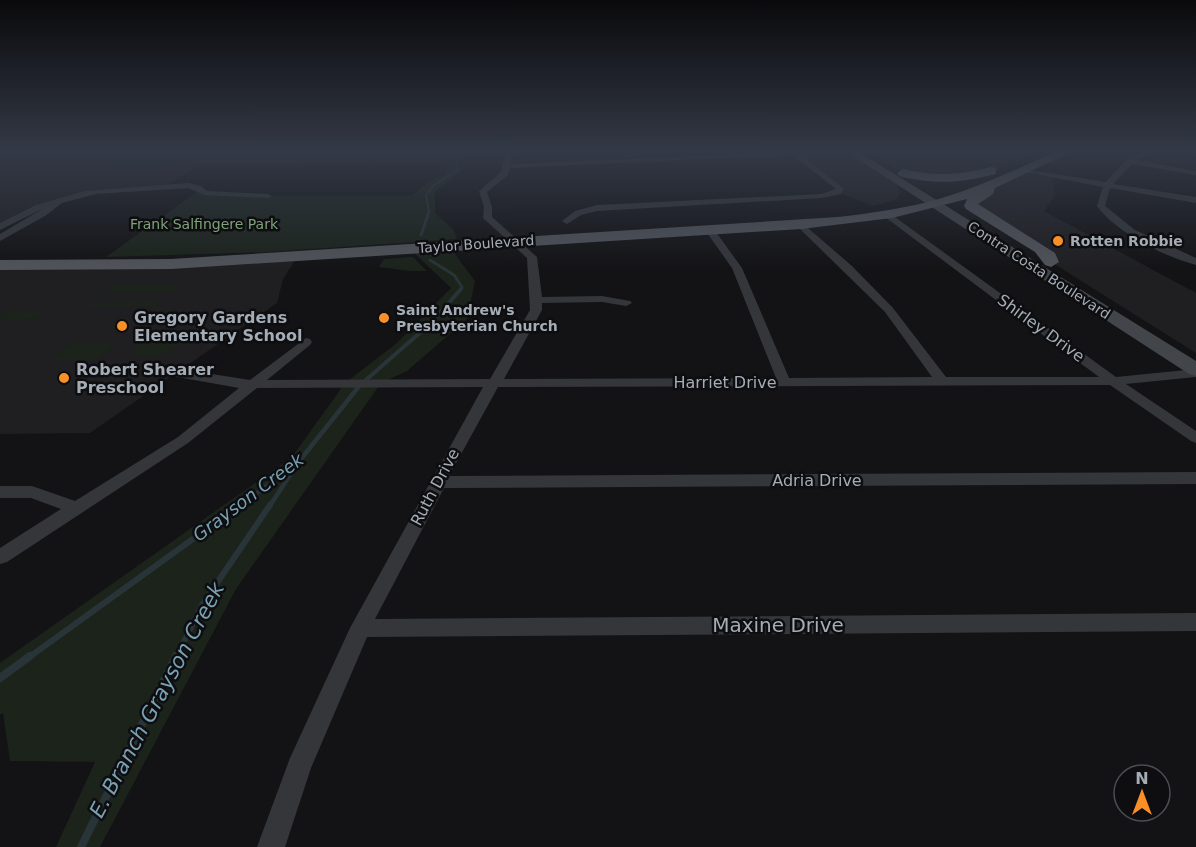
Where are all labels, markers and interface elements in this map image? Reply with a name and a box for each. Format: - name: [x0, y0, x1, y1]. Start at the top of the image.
- park label: Frank Salfingere Park: [130, 216, 279, 232]
- street label: Contra Costa Boulevard: [965, 218, 1113, 322]
- street label: Taylor Boulevard: [416, 232, 535, 256]
- place label: Rotten Robbie: [1070, 233, 1183, 249]
- marker: Rotten Robbie: [1051, 234, 1065, 248]
- street label: Shirley Drive: [994, 290, 1088, 366]
- place label: Saint Andrew's Presbyterian Church: [396, 302, 558, 334]
- place label: Gregory Gardens Elementary School: [134, 308, 302, 345]
- marker: Saint Andrew's Presbyterian Church: [377, 311, 391, 325]
- marker: Gregory Gardens Elementary School: [115, 319, 129, 333]
- place label: Robert Shearer Preschool: [76, 360, 214, 397]
- marker: Robert Shearer Preschool: [57, 371, 71, 385]
- street label: Harriet Drive: [673, 373, 777, 392]
- street label: Ruth Drive: [407, 445, 463, 529]
- water label: Grayson Creek: [189, 448, 309, 545]
- street label: Adria Drive: [772, 471, 862, 490]
- water label: E. Branch Grayson Creek: [85, 578, 230, 822]
- street label: Maxine Drive: [712, 613, 844, 637]
- north arrow: [1112, 763, 1172, 823]
- text: N: [1135, 769, 1149, 788]

